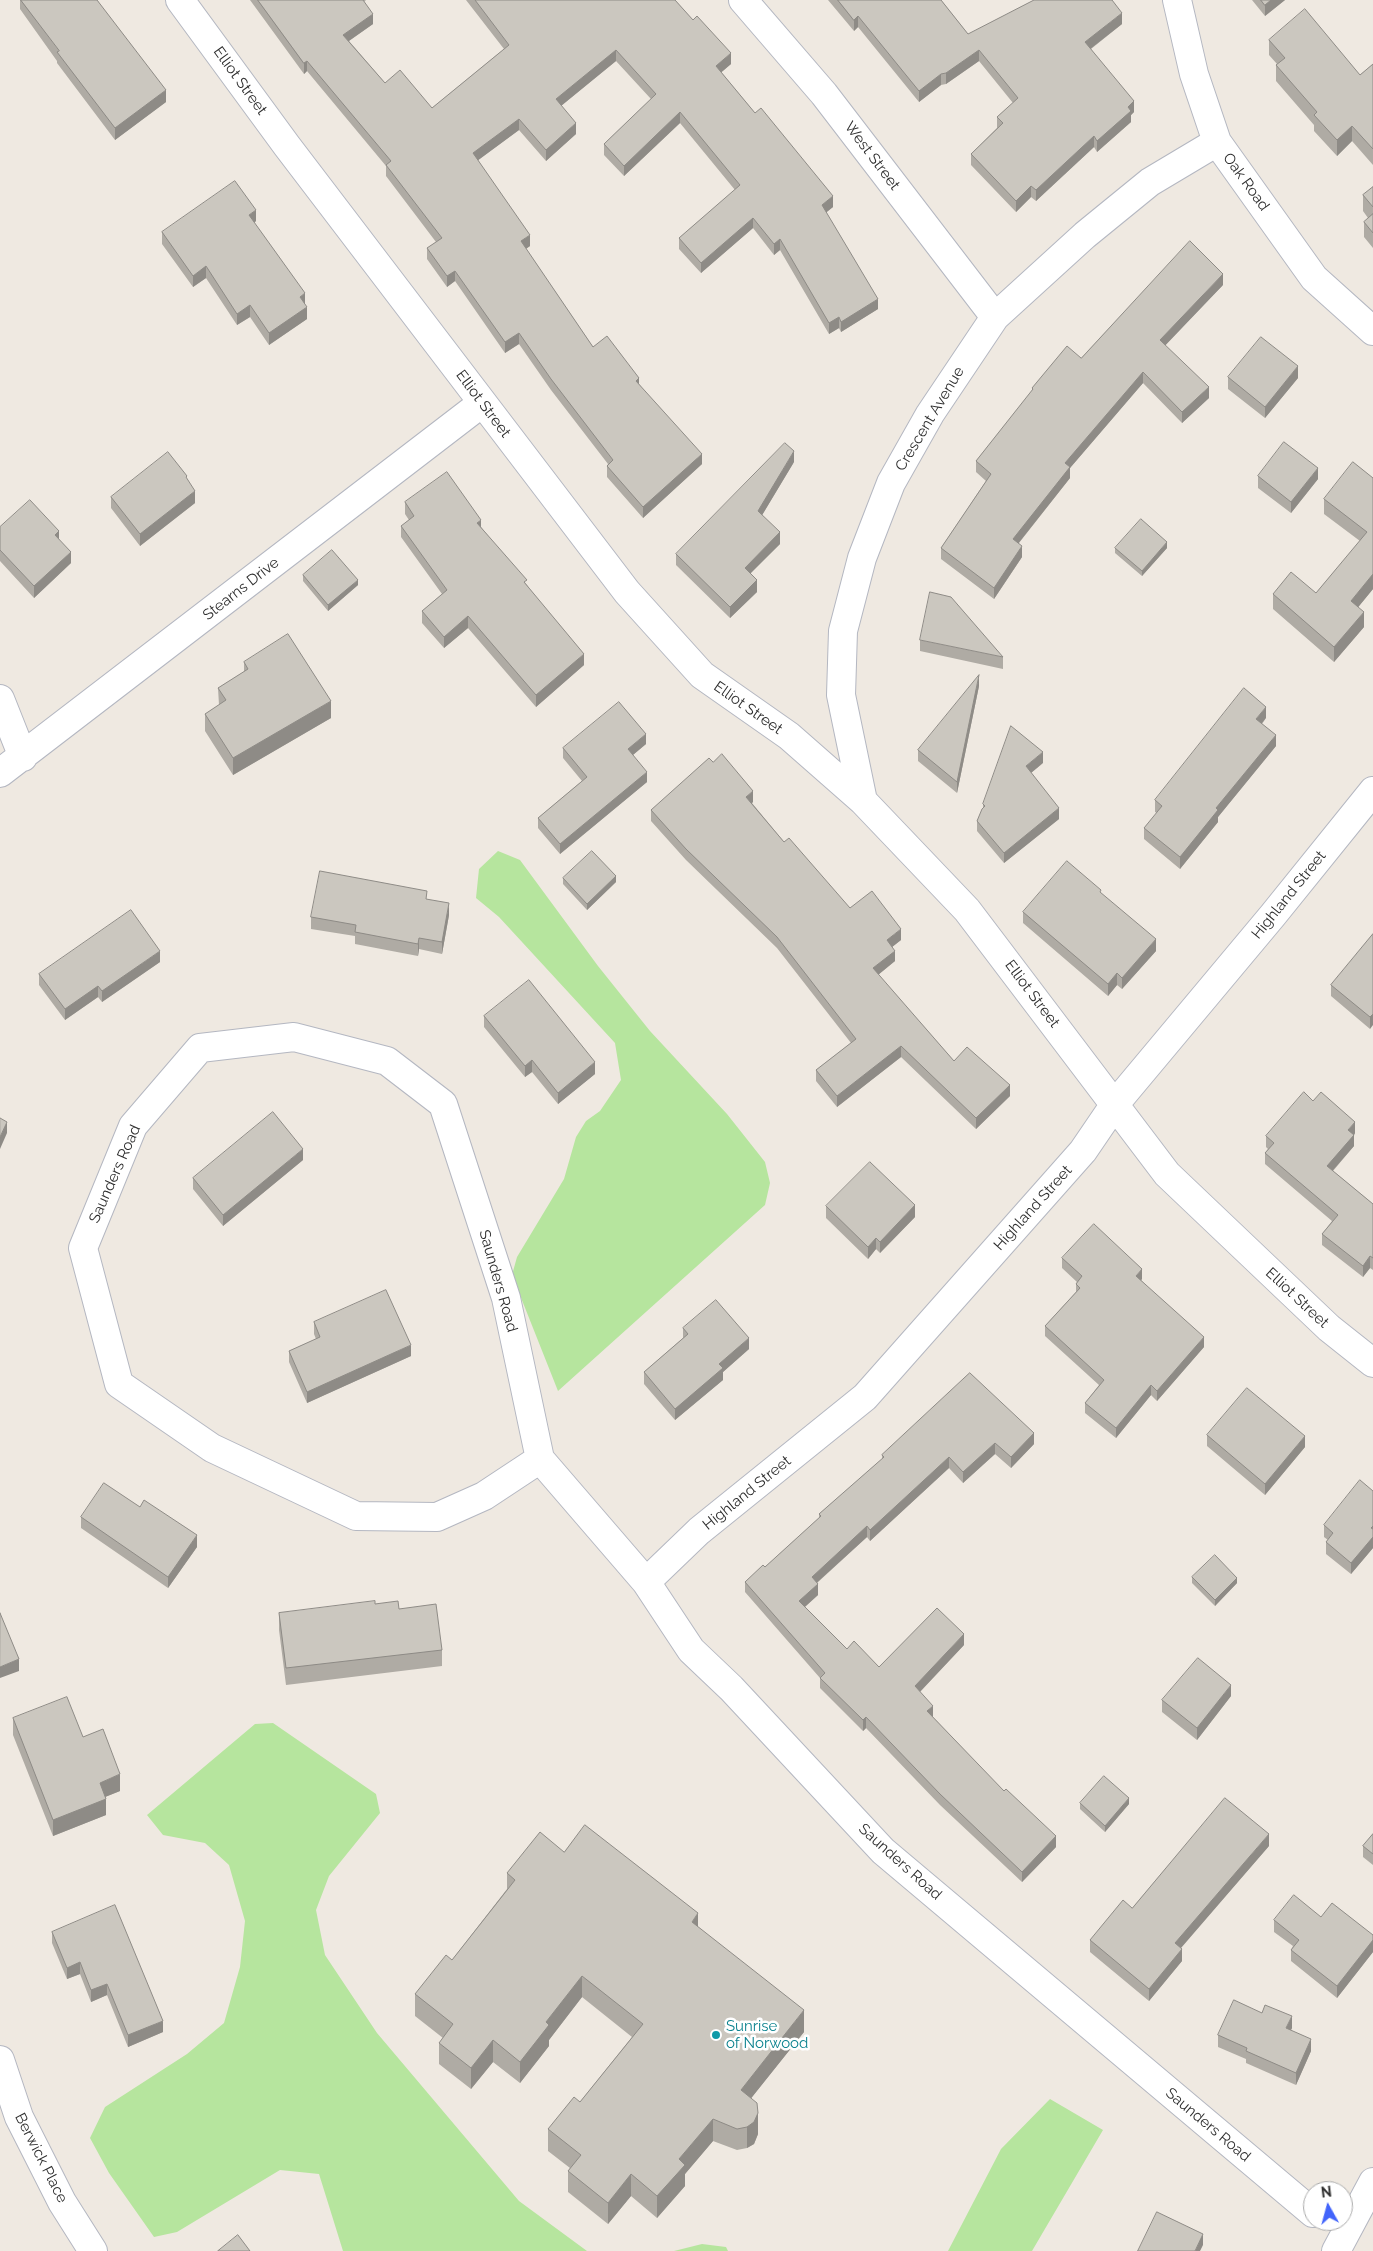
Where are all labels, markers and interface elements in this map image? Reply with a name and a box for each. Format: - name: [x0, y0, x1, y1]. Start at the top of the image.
- street label: Elliot Street: [209, 43, 271, 119]
- street label: West Street: [840, 118, 904, 194]
- street label: Oak Road: [1219, 150, 1273, 214]
- street label: Crescent Avenue: [892, 364, 968, 474]
- street label: Elliot Street: [452, 367, 514, 441]
- street label: Stearns Drive: [199, 554, 283, 624]
- street label: Elliot Street: [710, 678, 786, 738]
- street label: Highland Street: [1248, 847, 1330, 943]
- street label: Elliot Street: [1001, 957, 1063, 1031]
- street label: Saunders Road: [85, 1122, 145, 1226]
- street label: Highland Street: [990, 1162, 1076, 1254]
- street label: Saunders Road: [475, 1228, 521, 1334]
- street label: Elliot Street: [1262, 1264, 1332, 1332]
- street label: Highland Street: [699, 1452, 795, 1534]
- street label: Saunders Road: [855, 1820, 945, 1904]
- place label: Sunrise of Norwood: [726, 2017, 808, 2052]
- marker: Sunrise of Norwood: [710, 2029, 722, 2041]
- street label: Saunders Road: [1162, 2084, 1254, 2166]
- street label: Berwick Place: [11, 2110, 71, 2206]
- north arrow: [1303, 2181, 1353, 2231]
- text: N: [1320, 2184, 1333, 2201]

